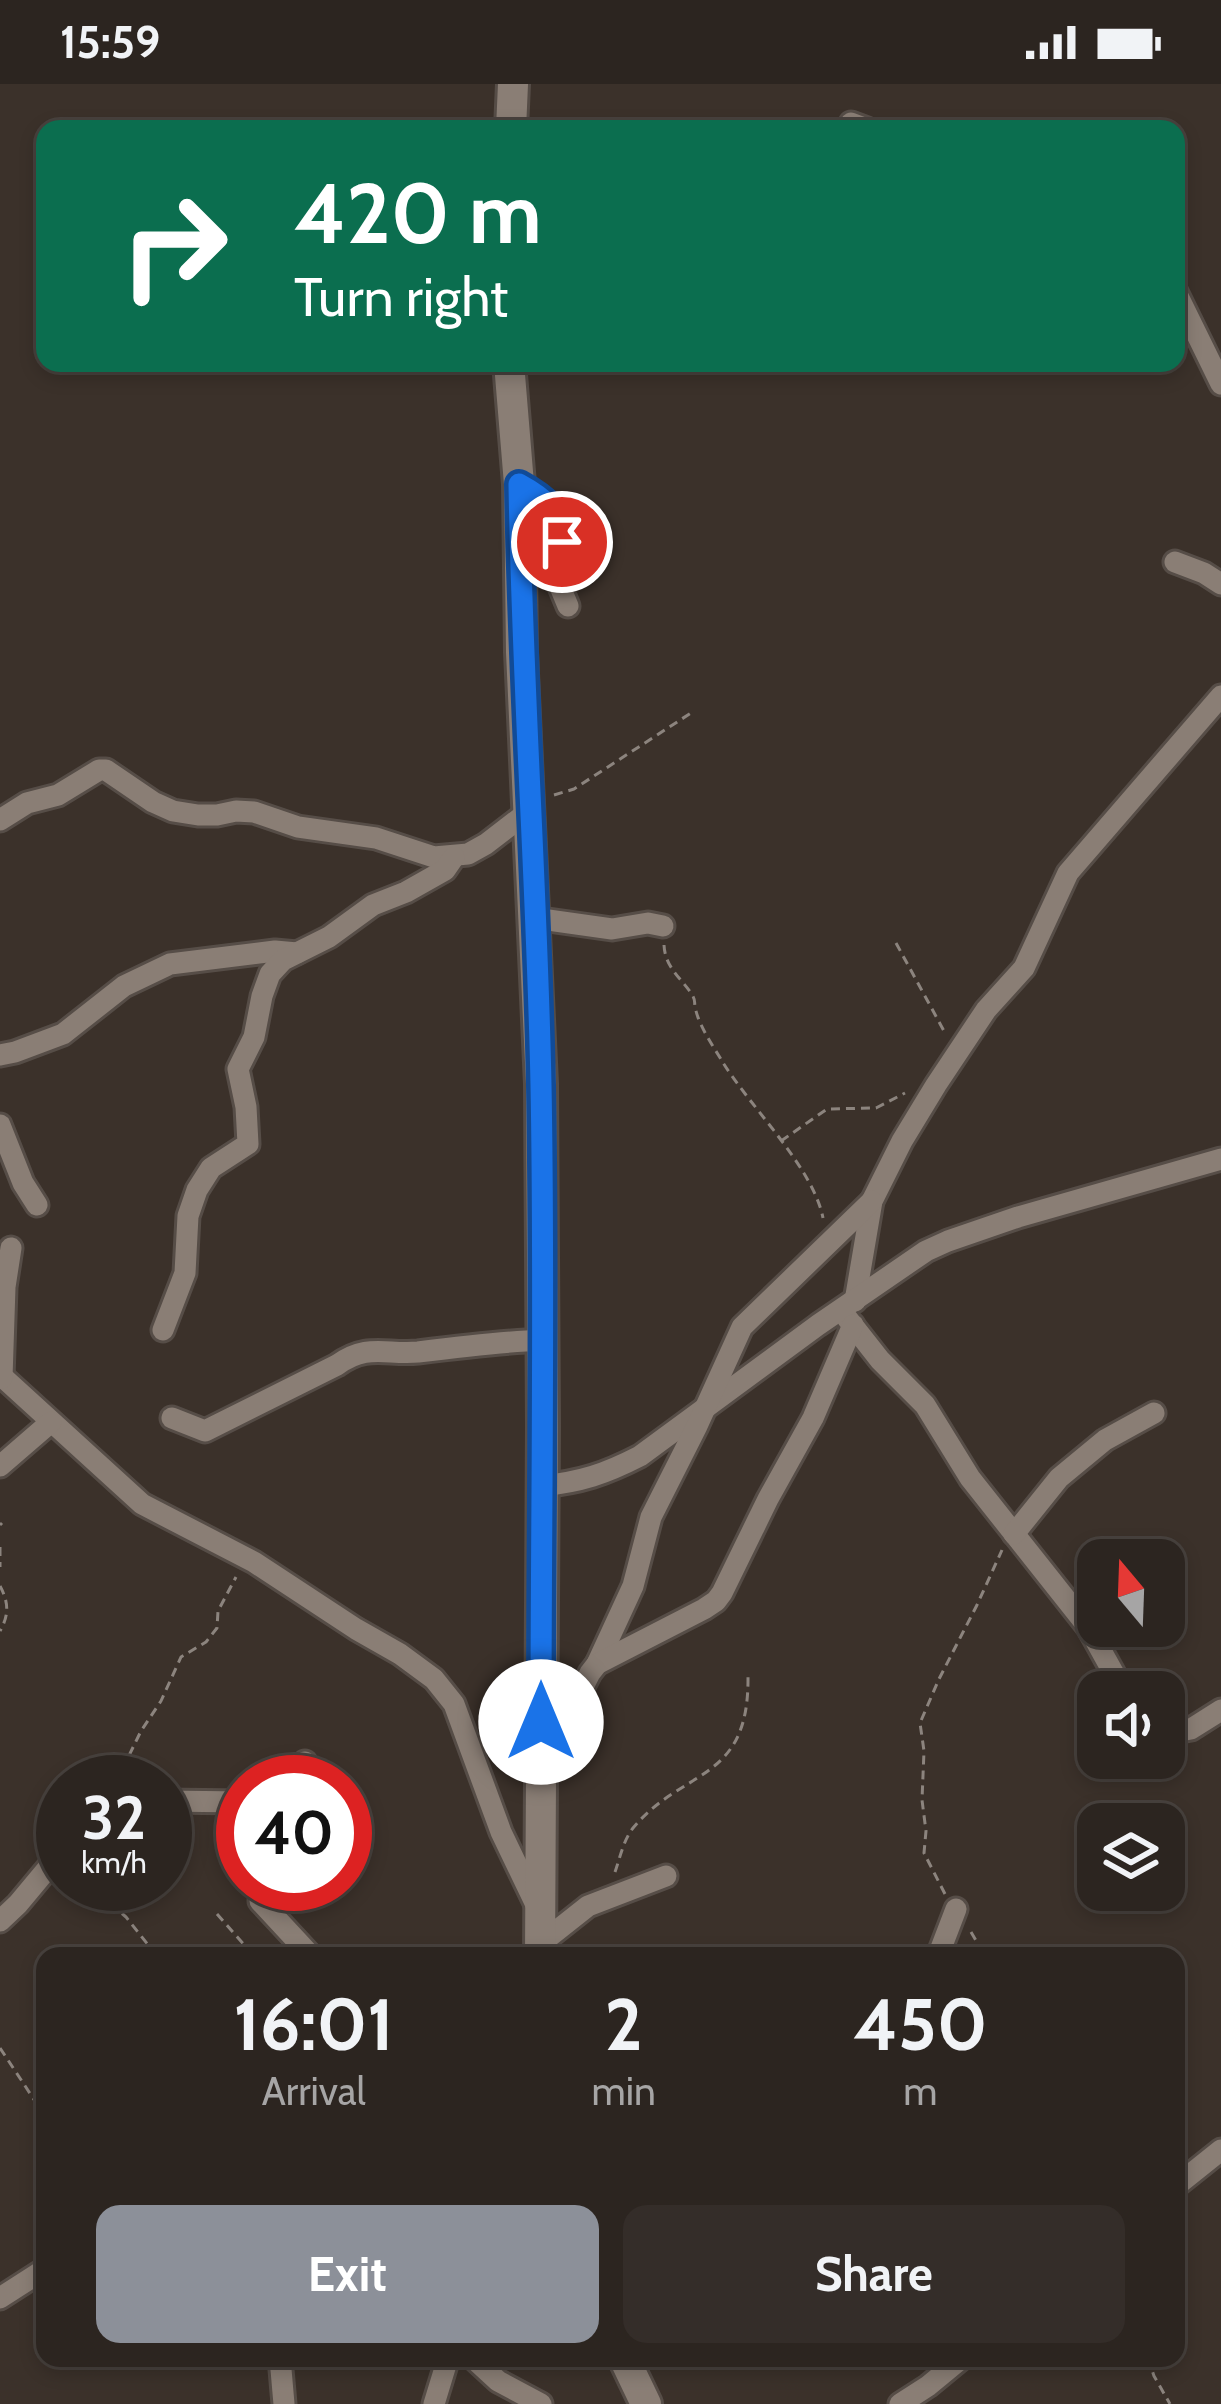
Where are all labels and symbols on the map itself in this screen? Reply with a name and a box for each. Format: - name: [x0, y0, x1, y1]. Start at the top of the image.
- pin: [511, 491, 613, 593]
- north arrow: [1077, 1539, 1185, 1647]
- position arrow: [478, 1659, 604, 1785]
- speed limit sign: 40: [216, 1755, 372, 1911]

